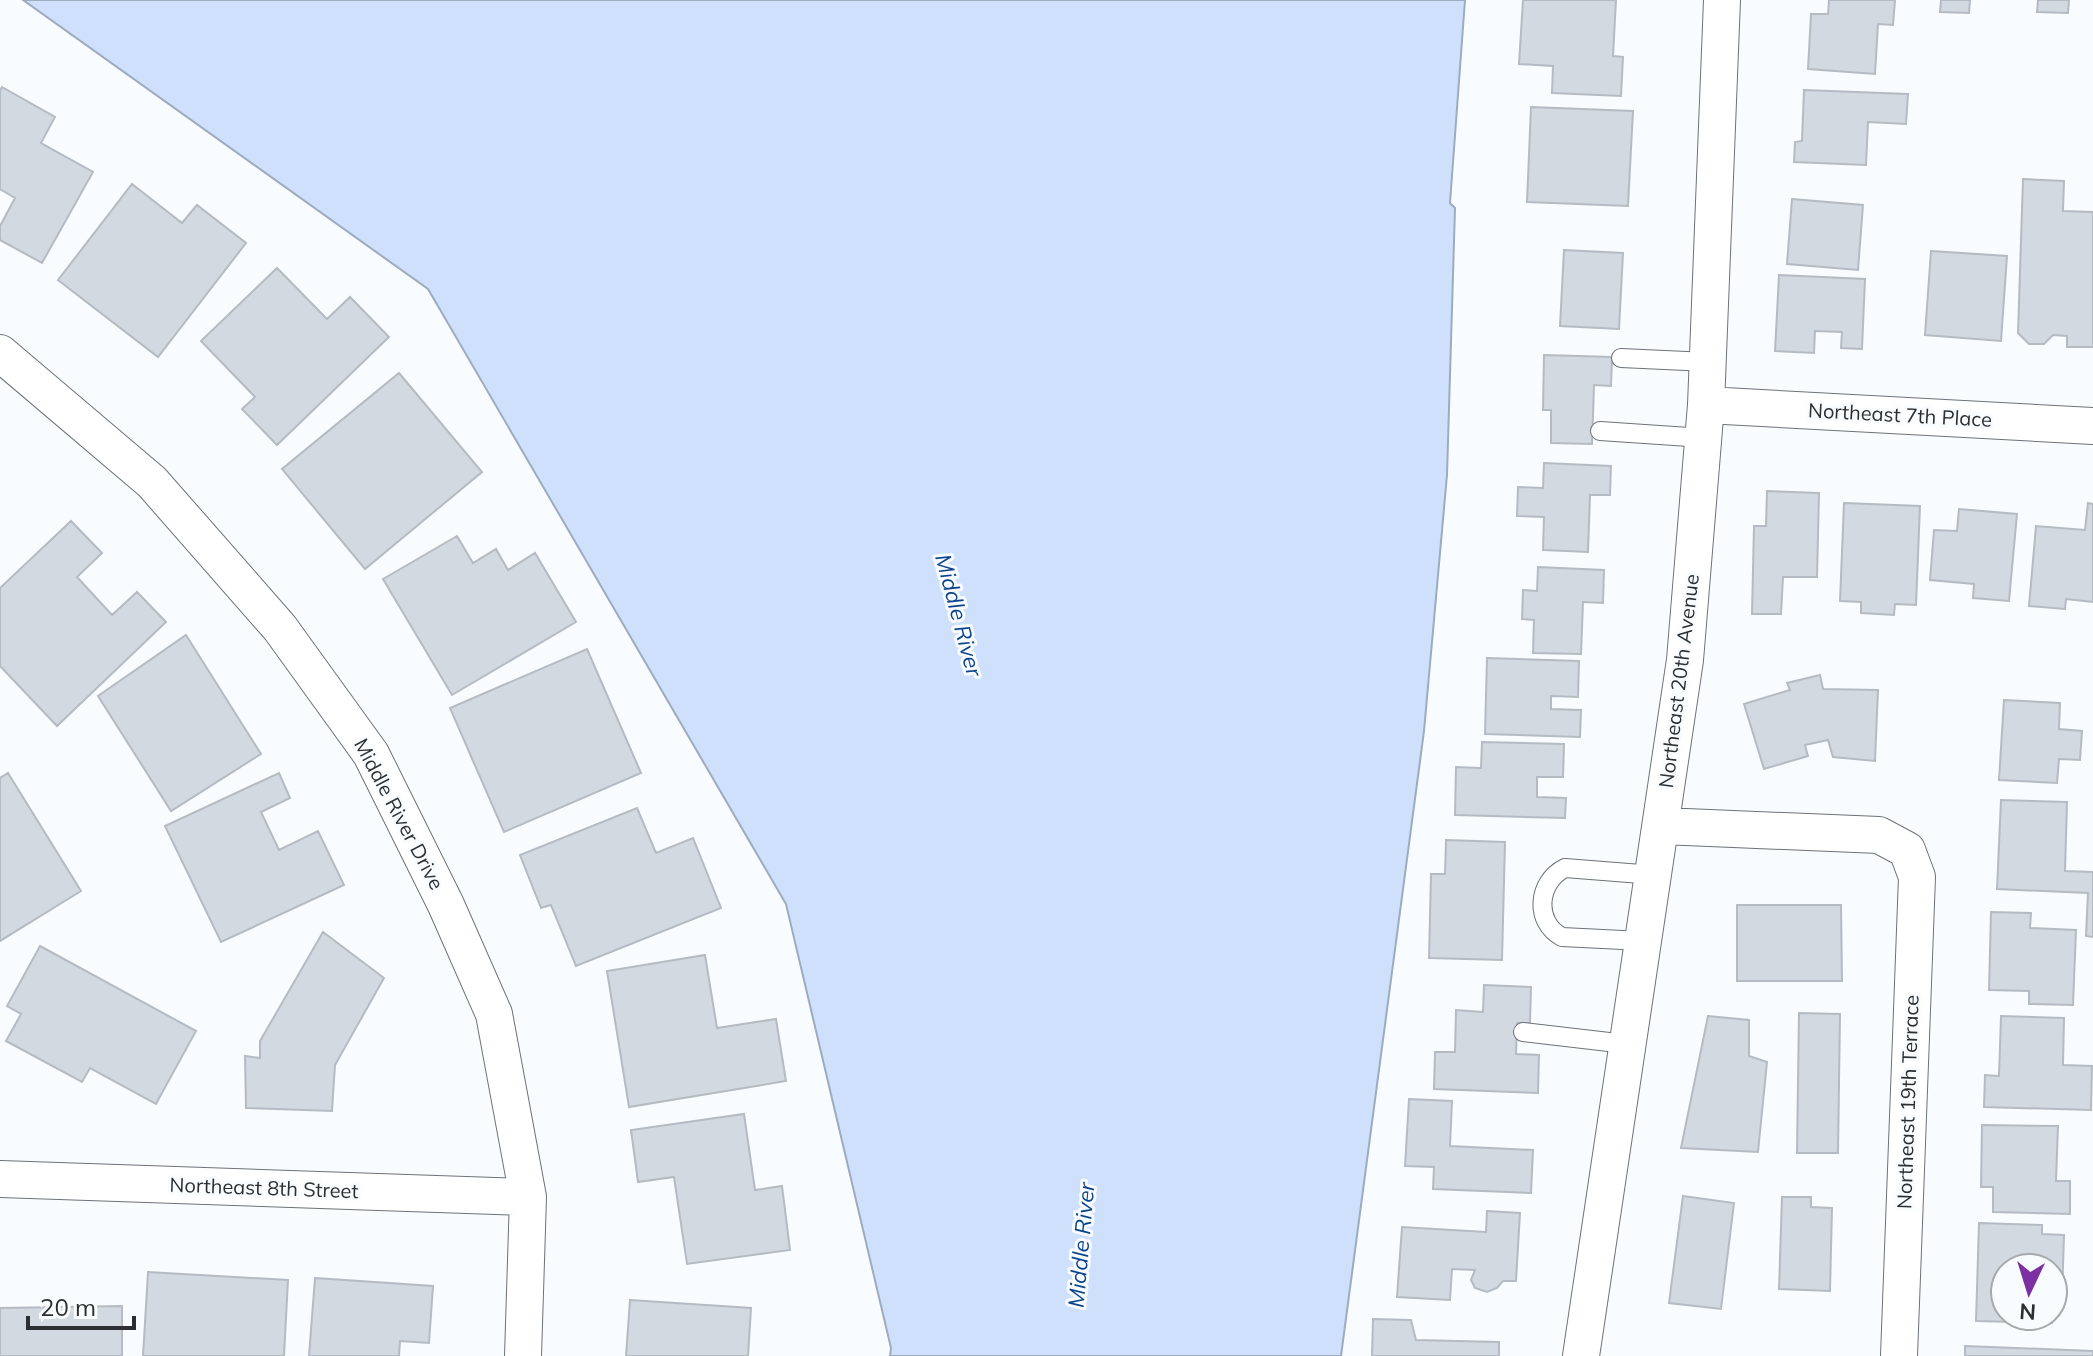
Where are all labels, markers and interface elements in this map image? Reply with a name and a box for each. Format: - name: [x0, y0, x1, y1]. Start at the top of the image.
- street label: Northeast 7th Place: [1807, 397, 1993, 432]
- water label: Middle River: [929, 551, 989, 680]
- street label: Northeast 20th Avenue: [1653, 573, 1704, 789]
- street label: Middle River Drive: [349, 734, 450, 894]
- street label: Northeast 19th Terrace: [1891, 995, 1924, 1209]
- street label: Northeast 8th Street: [169, 1172, 359, 1203]
- water label: Middle River: [1062, 1180, 1100, 1309]
- north arrow: [1989, 1252, 2069, 1332]
- scale bar: [28, 1280, 134, 1330]
- text: 20 m: [40, 1292, 96, 1322]
- text: N: [2018, 1297, 2037, 1326]

